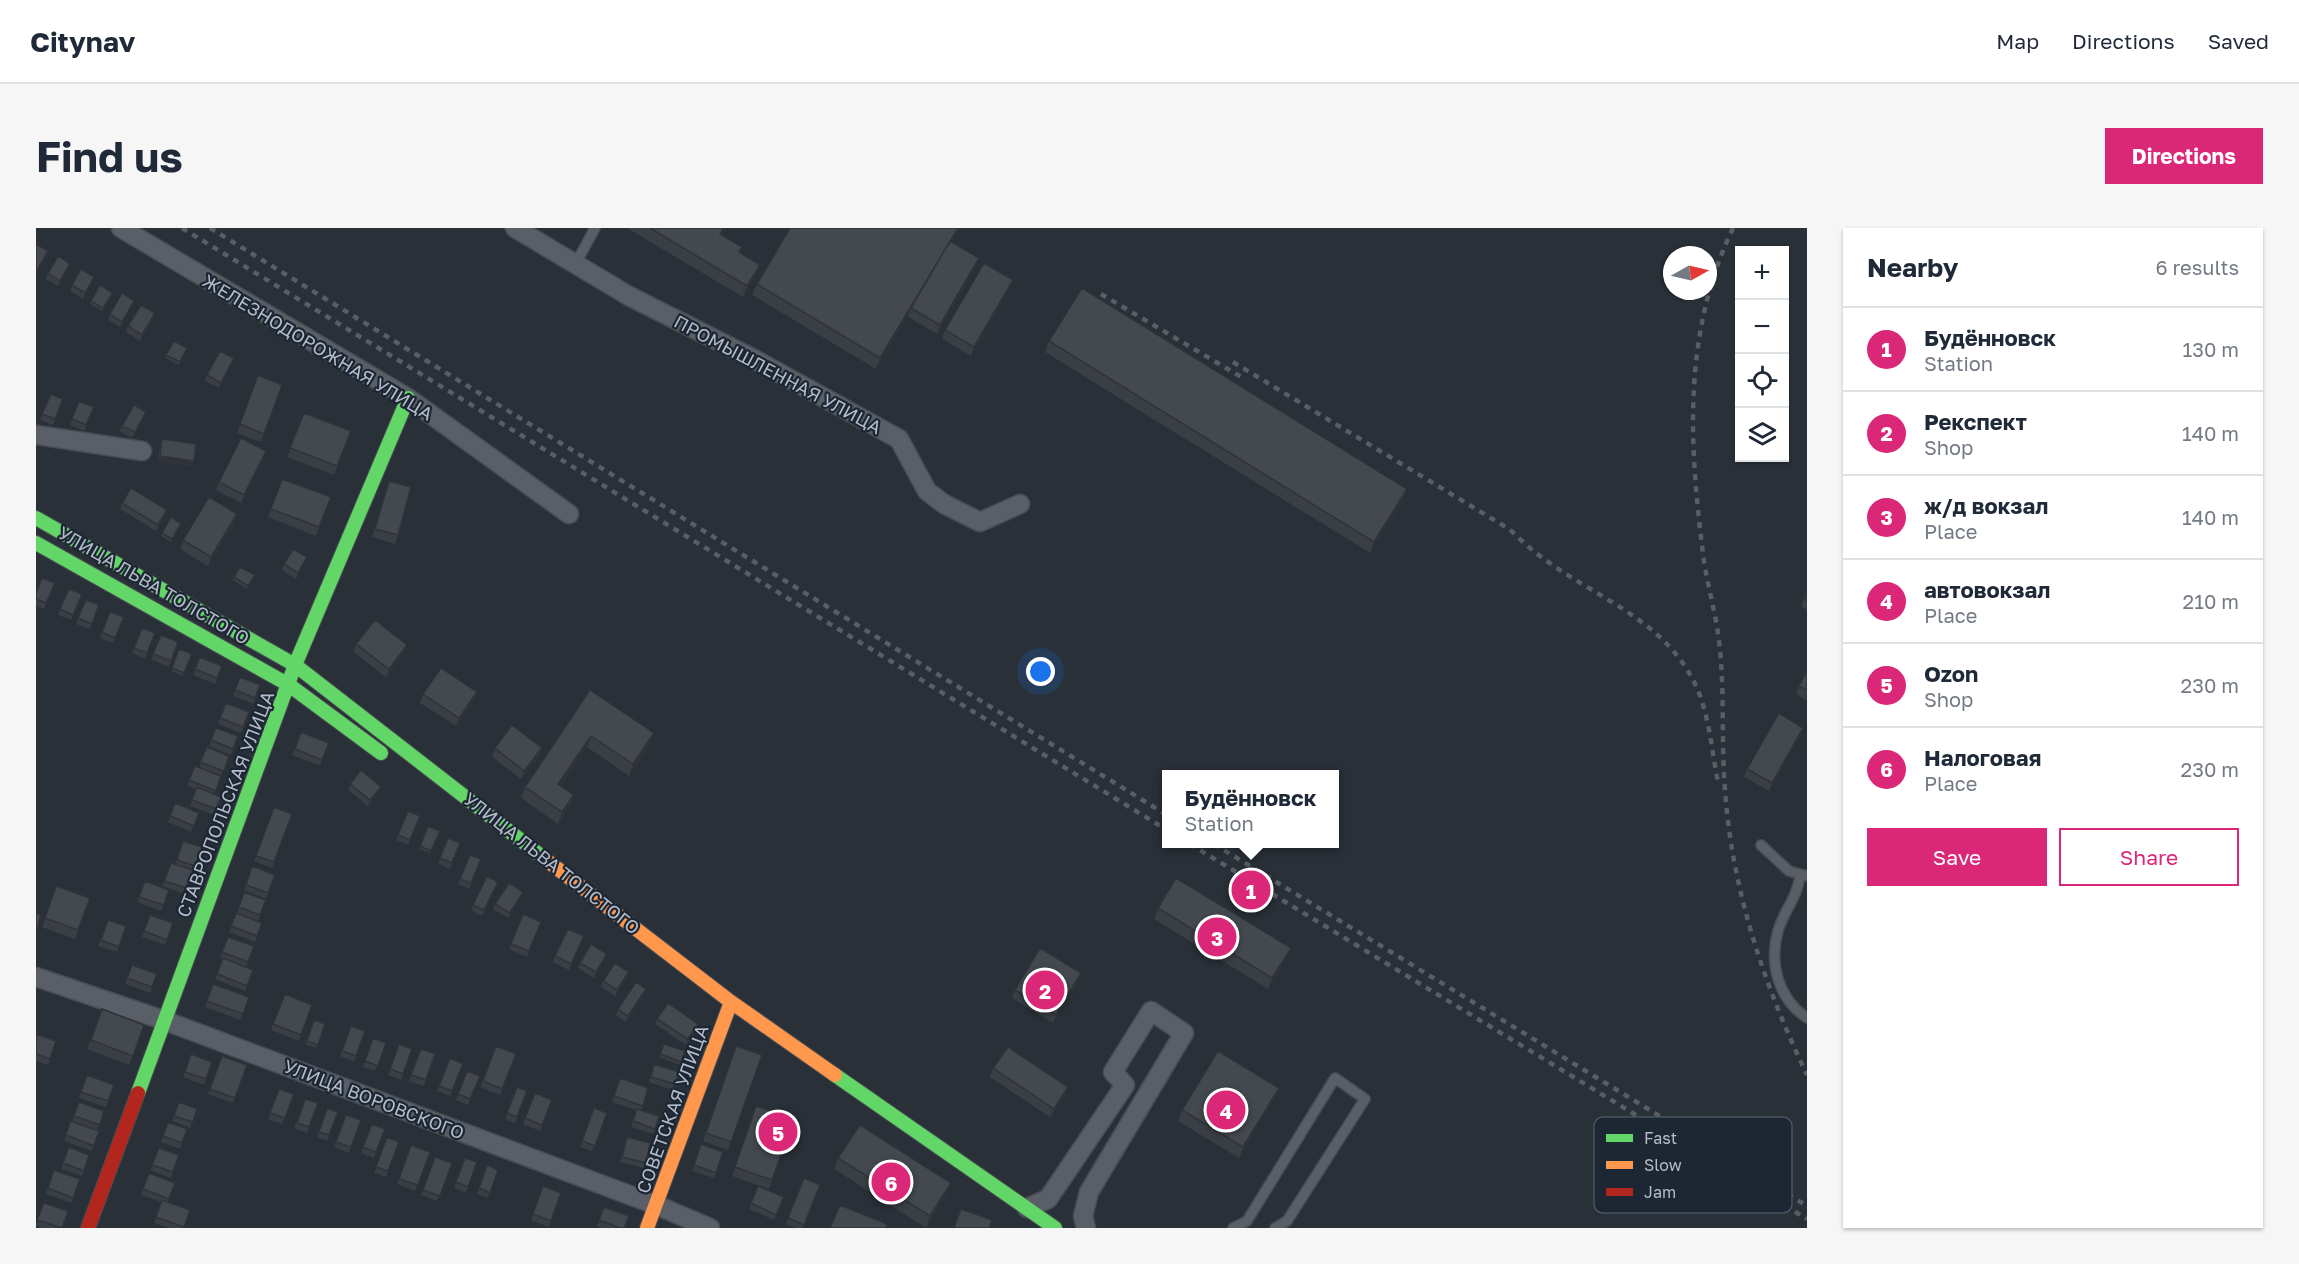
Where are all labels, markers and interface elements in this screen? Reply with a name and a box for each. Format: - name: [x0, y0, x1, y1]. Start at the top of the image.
- text: Citynav: [30, 25, 135, 58]
- text: Map: [1996, 28, 2039, 54]
- text: Directions: [2072, 28, 2175, 54]
- text: Saved: [2208, 28, 2269, 54]
- button: Directions: [2105, 128, 2263, 184]
- text: Find us: [36, 131, 183, 181]
- north arrow: [1663, 246, 1717, 300]
- map controls: [1735, 246, 1789, 462]
- button: +: [1735, 246, 1789, 300]
- text: Nearby: [1867, 252, 1958, 283]
- text: 6 results: [2155, 255, 2239, 279]
- street label: ЖЕЛЕЗНОДОРОЖНАЯ УЛИЦА: [199, 269, 437, 425]
- button: −: [1735, 300, 1789, 354]
- street label: ПРОМЫШЛЕННАЯ УЛИЦА: [671, 310, 885, 438]
- text: Будённовск: [1924, 324, 2056, 351]
- text: 1: [1881, 337, 1892, 361]
- text: 130 m: [2183, 337, 2239, 361]
- text: Station: [1924, 351, 1993, 375]
- button: locate: [1735, 354, 1789, 408]
- button: layers: [1735, 408, 1789, 462]
- text: Рекспект: [1924, 408, 2027, 435]
- text: 2: [1880, 421, 1893, 445]
- text: 140 m: [2182, 421, 2239, 445]
- text: Shop: [1924, 435, 1973, 459]
- text: ж/д вокзал: [1924, 492, 2048, 519]
- text: 3: [1880, 505, 1893, 529]
- text: 140 m: [2182, 505, 2239, 529]
- text: Place: [1924, 519, 1977, 543]
- street label: УЛИЦА ЛЬВА ТОЛСТОГО: [54, 521, 254, 649]
- text: автовокзал: [1924, 576, 2050, 603]
- text: 4: [1880, 589, 1893, 613]
- text: 210 m: [2183, 589, 2239, 613]
- text: Place: [1924, 603, 1977, 627]
- your location: [1026, 657, 1055, 686]
- text: Ozon: [1924, 660, 1978, 687]
- text: 5: [1880, 673, 1893, 697]
- text: 230 m: [2181, 673, 2239, 697]
- text: Shop: [1924, 687, 1973, 711]
- street label: СТАВРОПОЛЬСКАЯ УЛИЦА: [172, 688, 278, 920]
- text: Налоговая: [1924, 744, 2041, 771]
- text: 6: [1880, 757, 1893, 781]
- text: 230 m: [2181, 757, 2239, 781]
- popup: [1162, 770, 1339, 848]
- text: Place: [1924, 771, 1977, 795]
- text: Будённовск: [1185, 784, 1316, 811]
- street label: УЛИЦА ЛЬВА ТОЛСТОГО: [460, 787, 644, 939]
- text: Station: [1185, 811, 1254, 835]
- button: Save: [1867, 828, 2047, 886]
- button: Share: [2059, 828, 2239, 886]
- pin: 1: [1232, 868, 1270, 912]
- pin: 3: [1198, 914, 1236, 960]
- pin: 2: [1026, 968, 1064, 1012]
- street label: СОВЕТСКАЯ УЛИЦА: [631, 1022, 713, 1196]
- street label: УЛИЦА ВОРОВСКОГО: [281, 1054, 467, 1144]
- pin: 4: [1206, 1088, 1246, 1132]
- pin: 5: [758, 1110, 798, 1154]
- legend: [1594, 1117, 1792, 1213]
- text: Fast: [1644, 1128, 1677, 1148]
- text: Slow: [1644, 1155, 1682, 1175]
- pin: 6: [872, 1160, 910, 1204]
- text: Jam: [1644, 1182, 1676, 1202]

